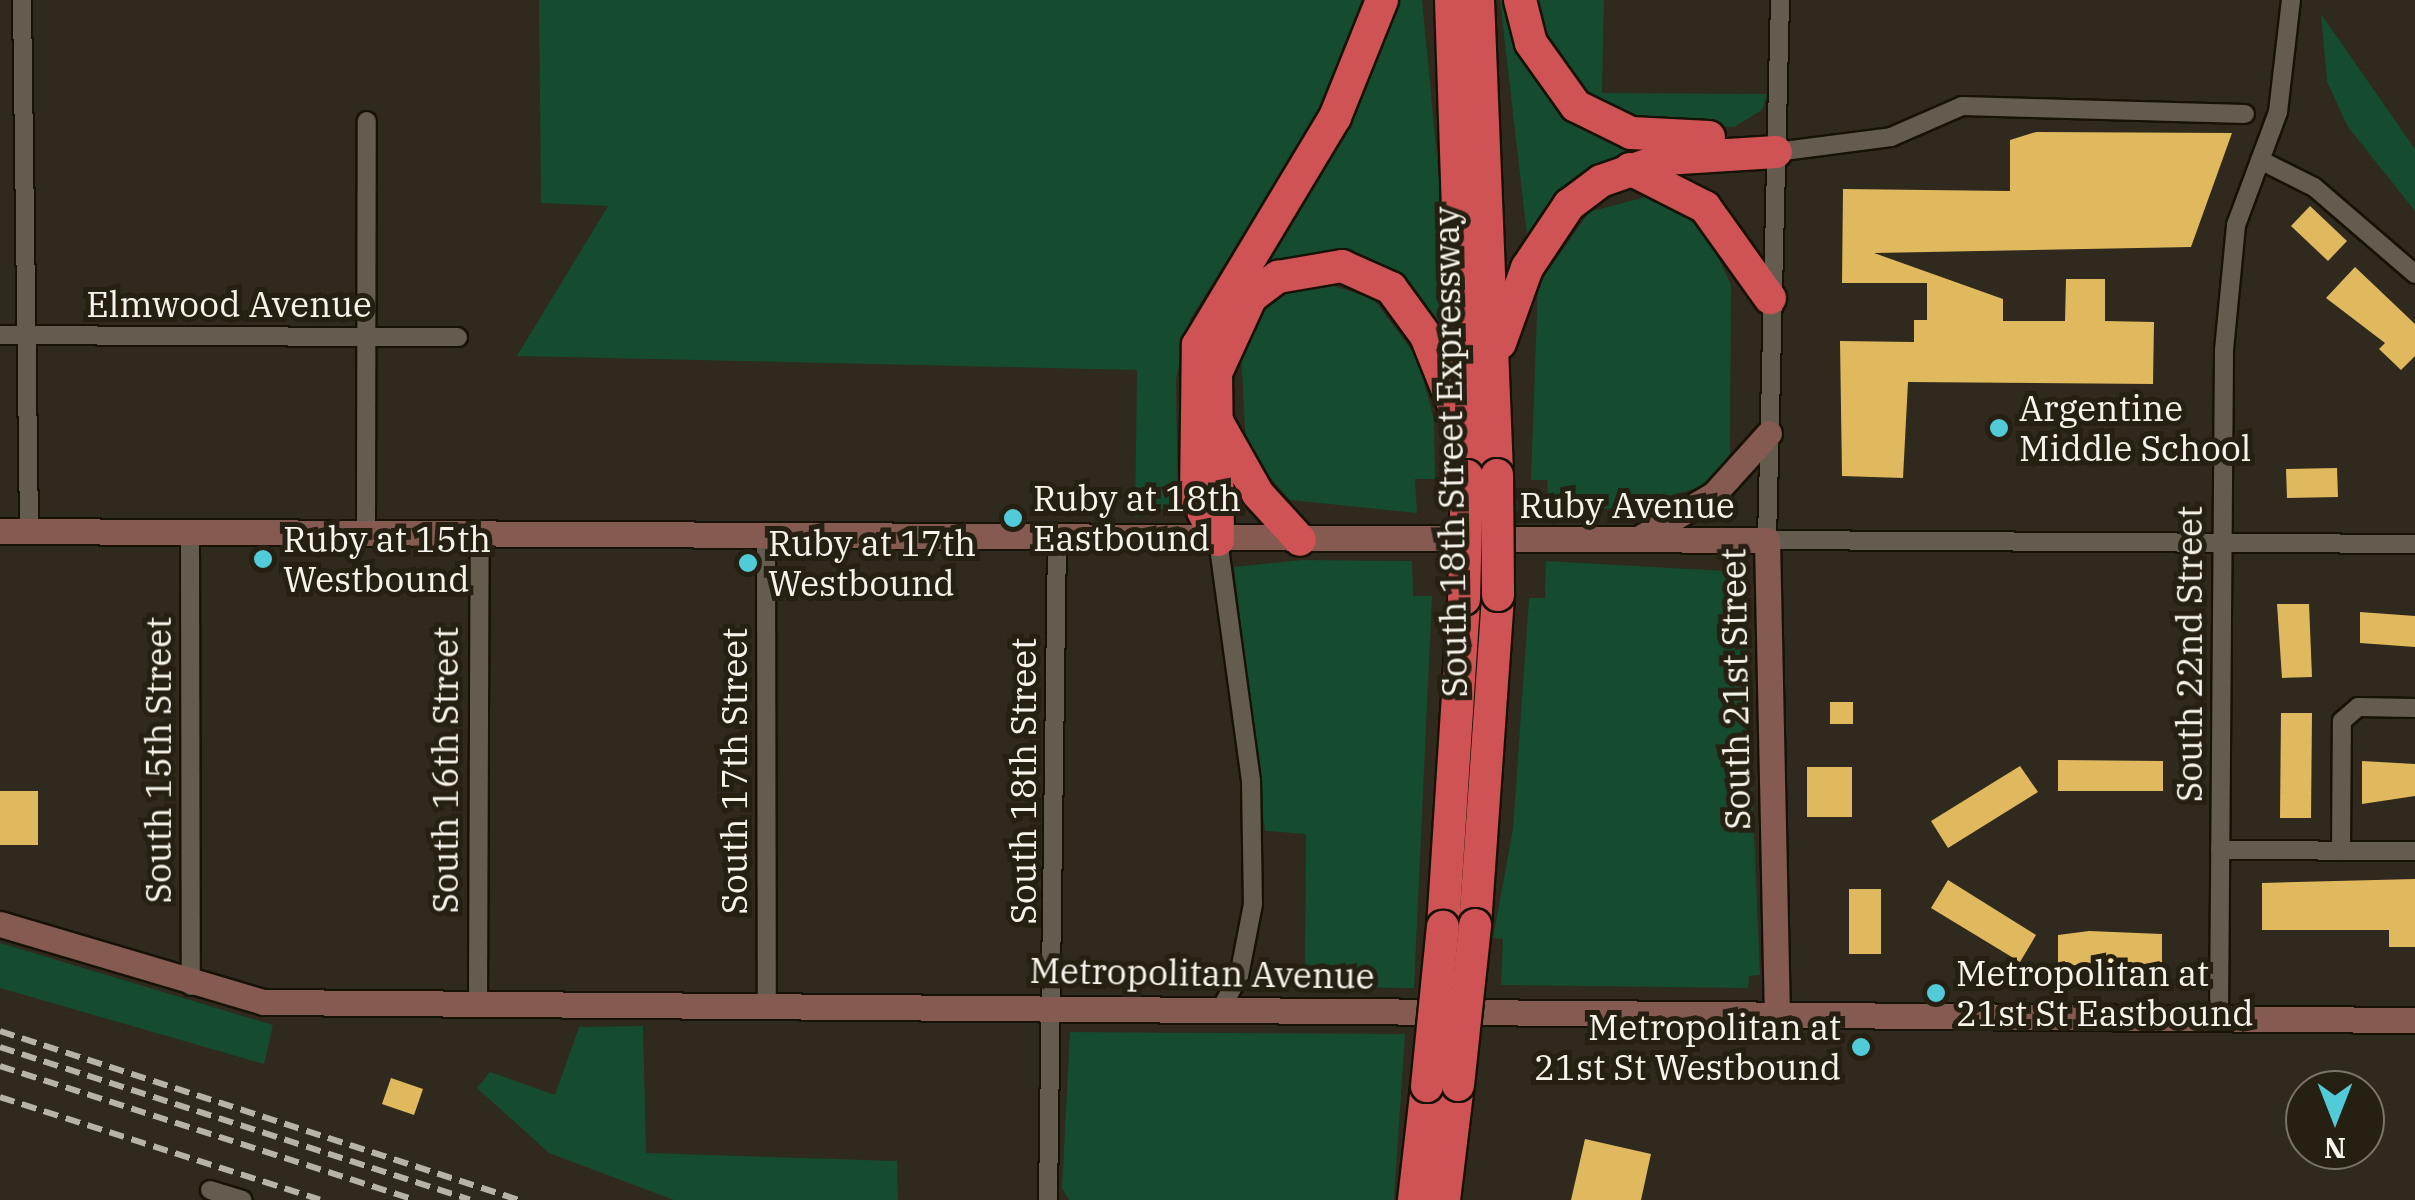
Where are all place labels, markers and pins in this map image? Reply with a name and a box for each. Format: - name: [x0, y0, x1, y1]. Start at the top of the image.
- place label: Argentine Middle School: [2019, 387, 2251, 469]
- marker: Argentine Middle School: [1988, 417, 2010, 439]
- place label: Ruby at 18th Eastbound: [1033, 477, 1241, 559]
- marker: Ruby at 18th Eastbound: [1002, 507, 1024, 529]
- place label: Ruby at 15th Westbound: [283, 518, 491, 600]
- place label: Ruby at 17th Westbound: [768, 522, 976, 604]
- marker: Ruby at 15th Westbound: [252, 548, 274, 570]
- marker: Ruby at 17th Westbound: [737, 552, 759, 574]
- place label: Metropolitan at 21st St Eastbound: [1956, 952, 2253, 1034]
- marker: Metropolitan at 21st St Eastbound: [1925, 982, 1947, 1004]
- place label: Metropolitan at 21st St Westbound: [1534, 1006, 1841, 1088]
- marker: Metropolitan at 21st St Westbound: [1850, 1036, 1872, 1058]

